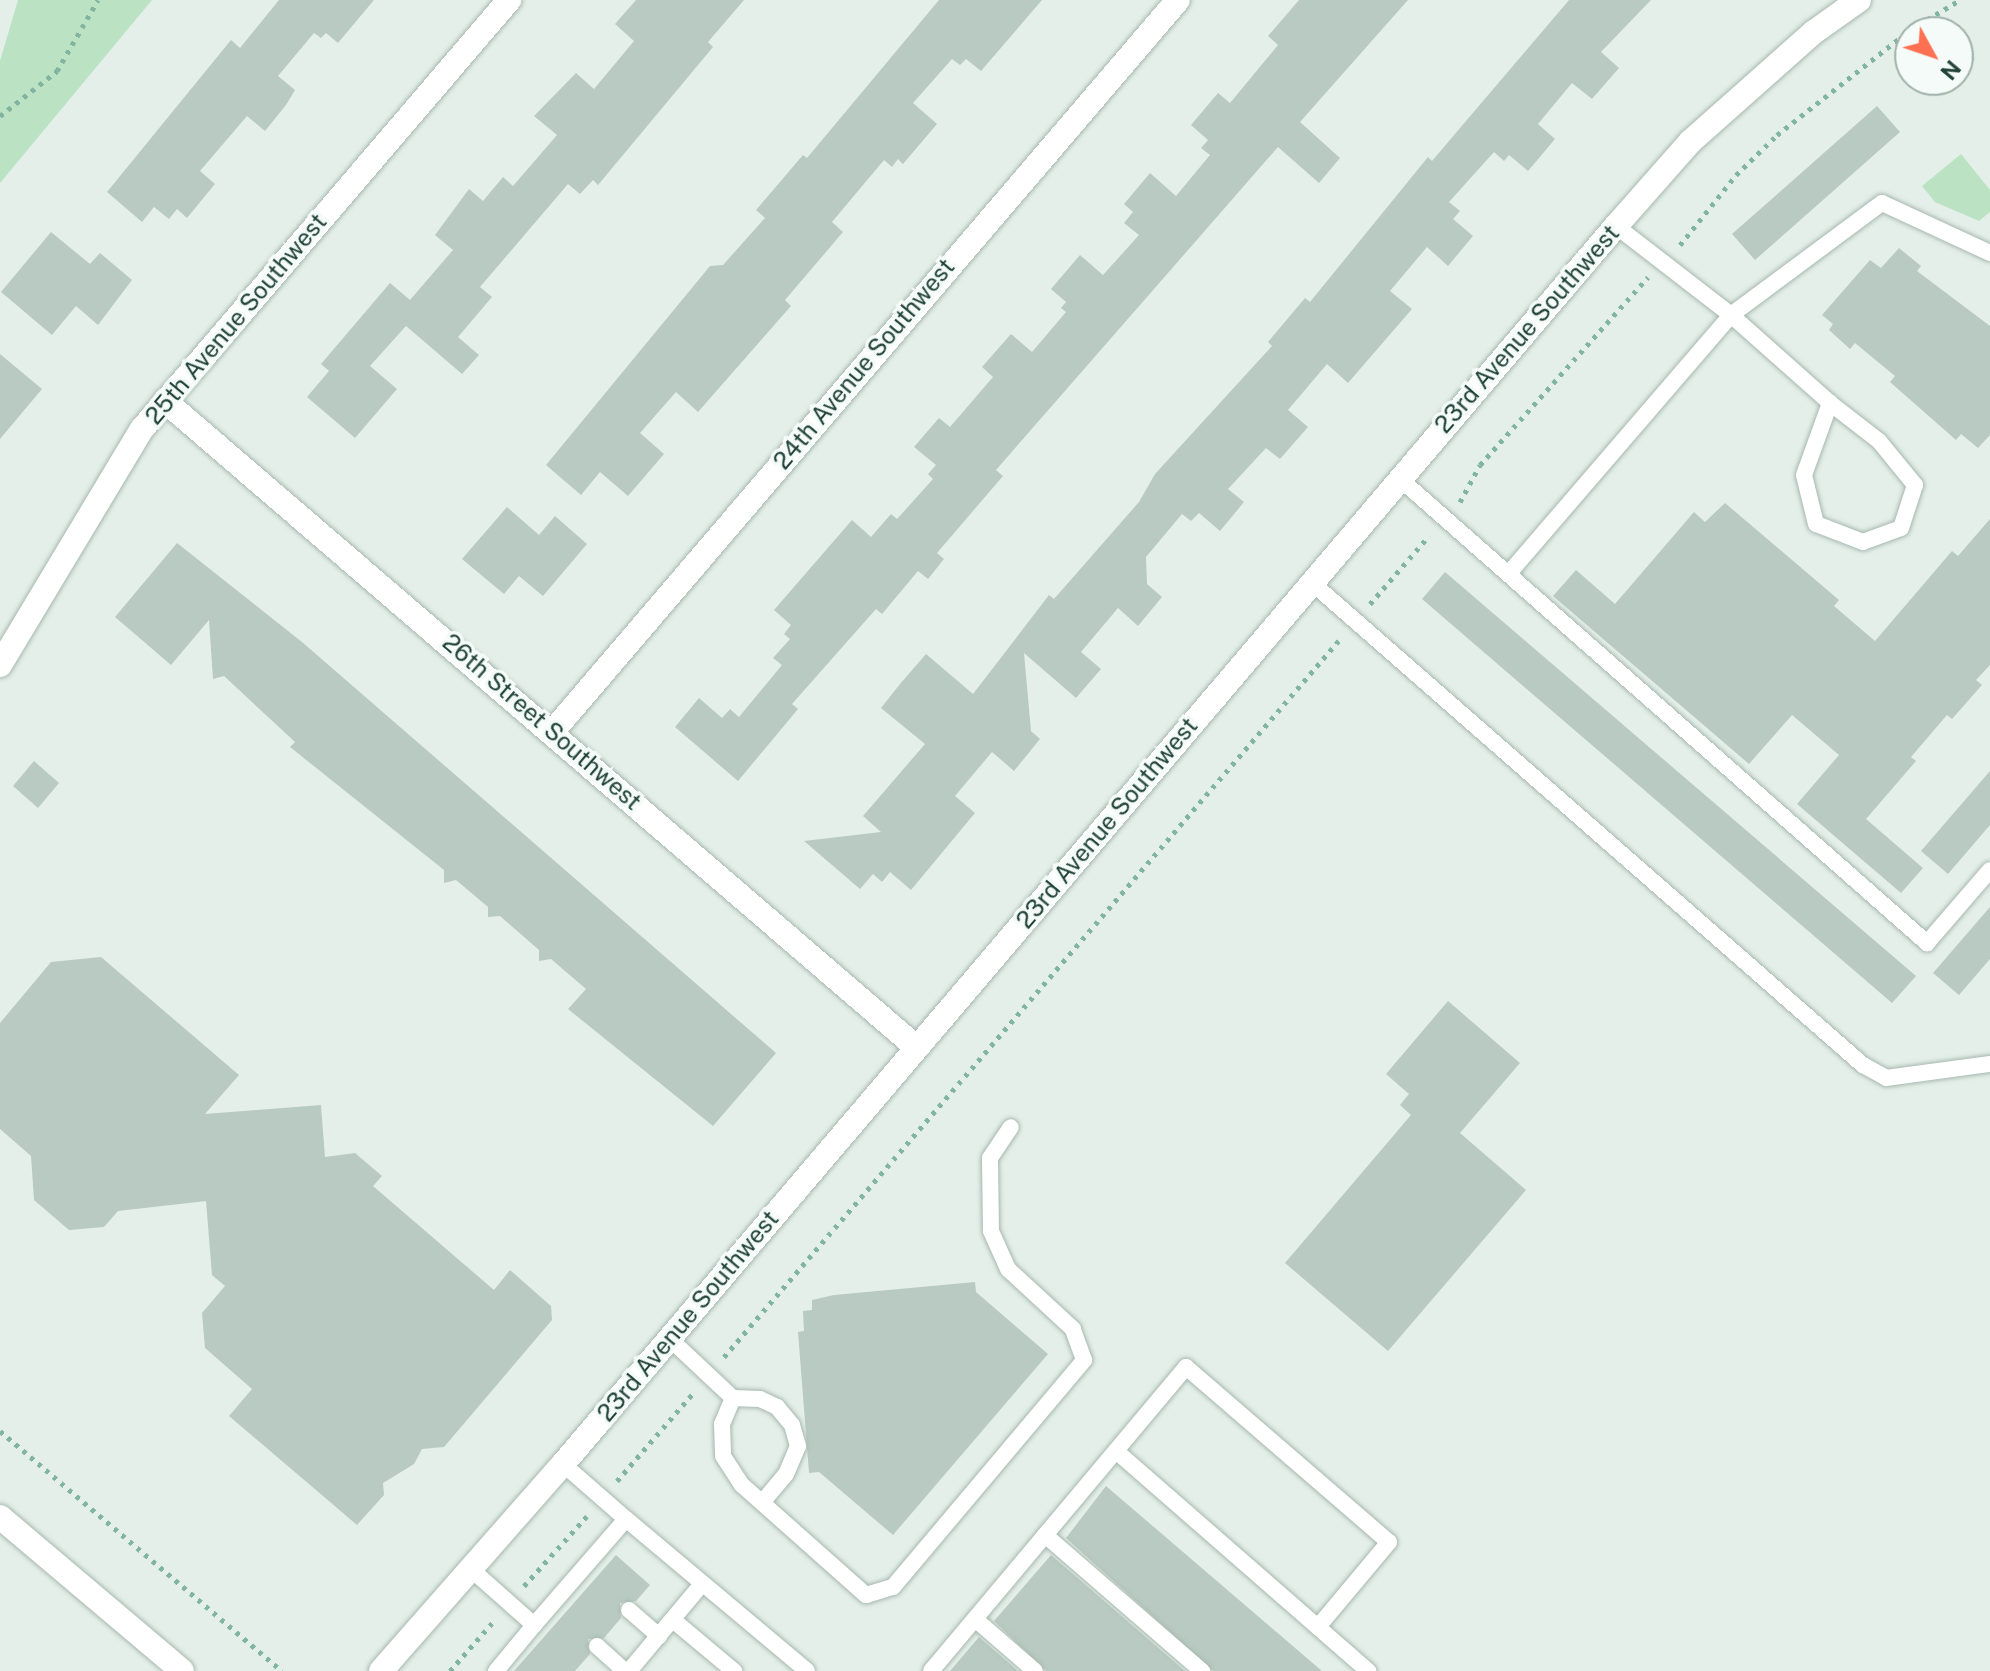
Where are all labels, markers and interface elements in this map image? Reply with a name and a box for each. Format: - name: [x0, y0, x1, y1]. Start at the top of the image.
- north arrow: [1894, 16, 1974, 96]
- text: N: [1935, 55, 1966, 85]
- street label: 25th Avenue Southwest: [139, 208, 333, 430]
- street label: 23rd Avenue Southwest: [1429, 219, 1625, 439]
- street label: 24th Avenue Southwest: [767, 253, 961, 475]
- street label: 26th Street Southwest: [437, 628, 647, 816]
- street label: 23rd Avenue Southwest: [1010, 712, 1204, 934]
- street label: 23rd Avenue Southwest: [591, 1205, 785, 1427]

